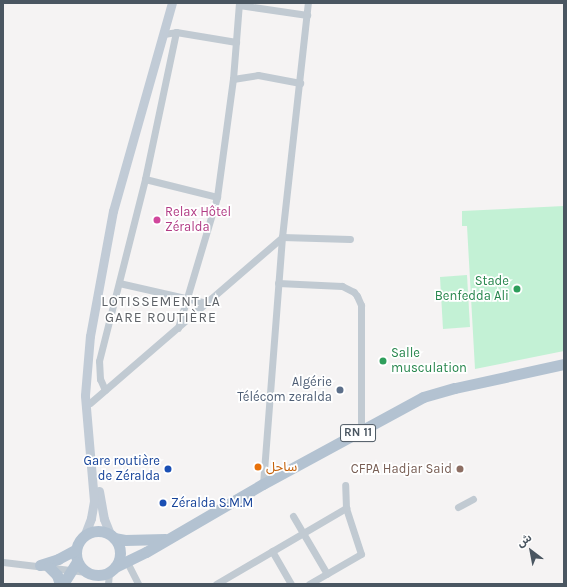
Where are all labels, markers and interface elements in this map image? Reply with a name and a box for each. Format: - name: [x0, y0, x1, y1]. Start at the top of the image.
- place label: Relax Hôtel Zéralda: [165, 205, 231, 236]
- marker: Relax Hôtel Zéralda: [152, 215, 162, 225]
- place label: Stade Benfedda Ali: [435, 274, 509, 305]
- marker: Stade Benfedda Ali: [512, 284, 522, 294]
- district label: LOTISSEMENT LA GARE ROUTIÈRE: [101, 294, 221, 326]
- place label: Salle musculation: [391, 346, 467, 377]
- marker: Salle musculation: [378, 356, 388, 366]
- place label: Algérie Télécom zeralda: [237, 375, 332, 406]
- marker: Algérie Télécom zeralda: [335, 385, 345, 395]
- road number: RN 11: [340, 423, 376, 443]
- place label: Gare routière de Zéralda: [84, 454, 160, 485]
- place label: ساحل: [266, 459, 297, 475]
- place label: CFPA Hadjar Said: [351, 461, 452, 477]
- marker: ساحل: [253, 462, 263, 472]
- marker: Gare routière de Zéralda: [163, 464, 173, 474]
- marker: CFPA Hadjar Said: [455, 464, 465, 474]
- place label: Zéralda S.M.M: [171, 495, 253, 511]
- marker: Zéralda S.M.M: [158, 498, 168, 508]
- north arrow: [511, 531, 551, 571]
- text: ش: [515, 531, 534, 550]

